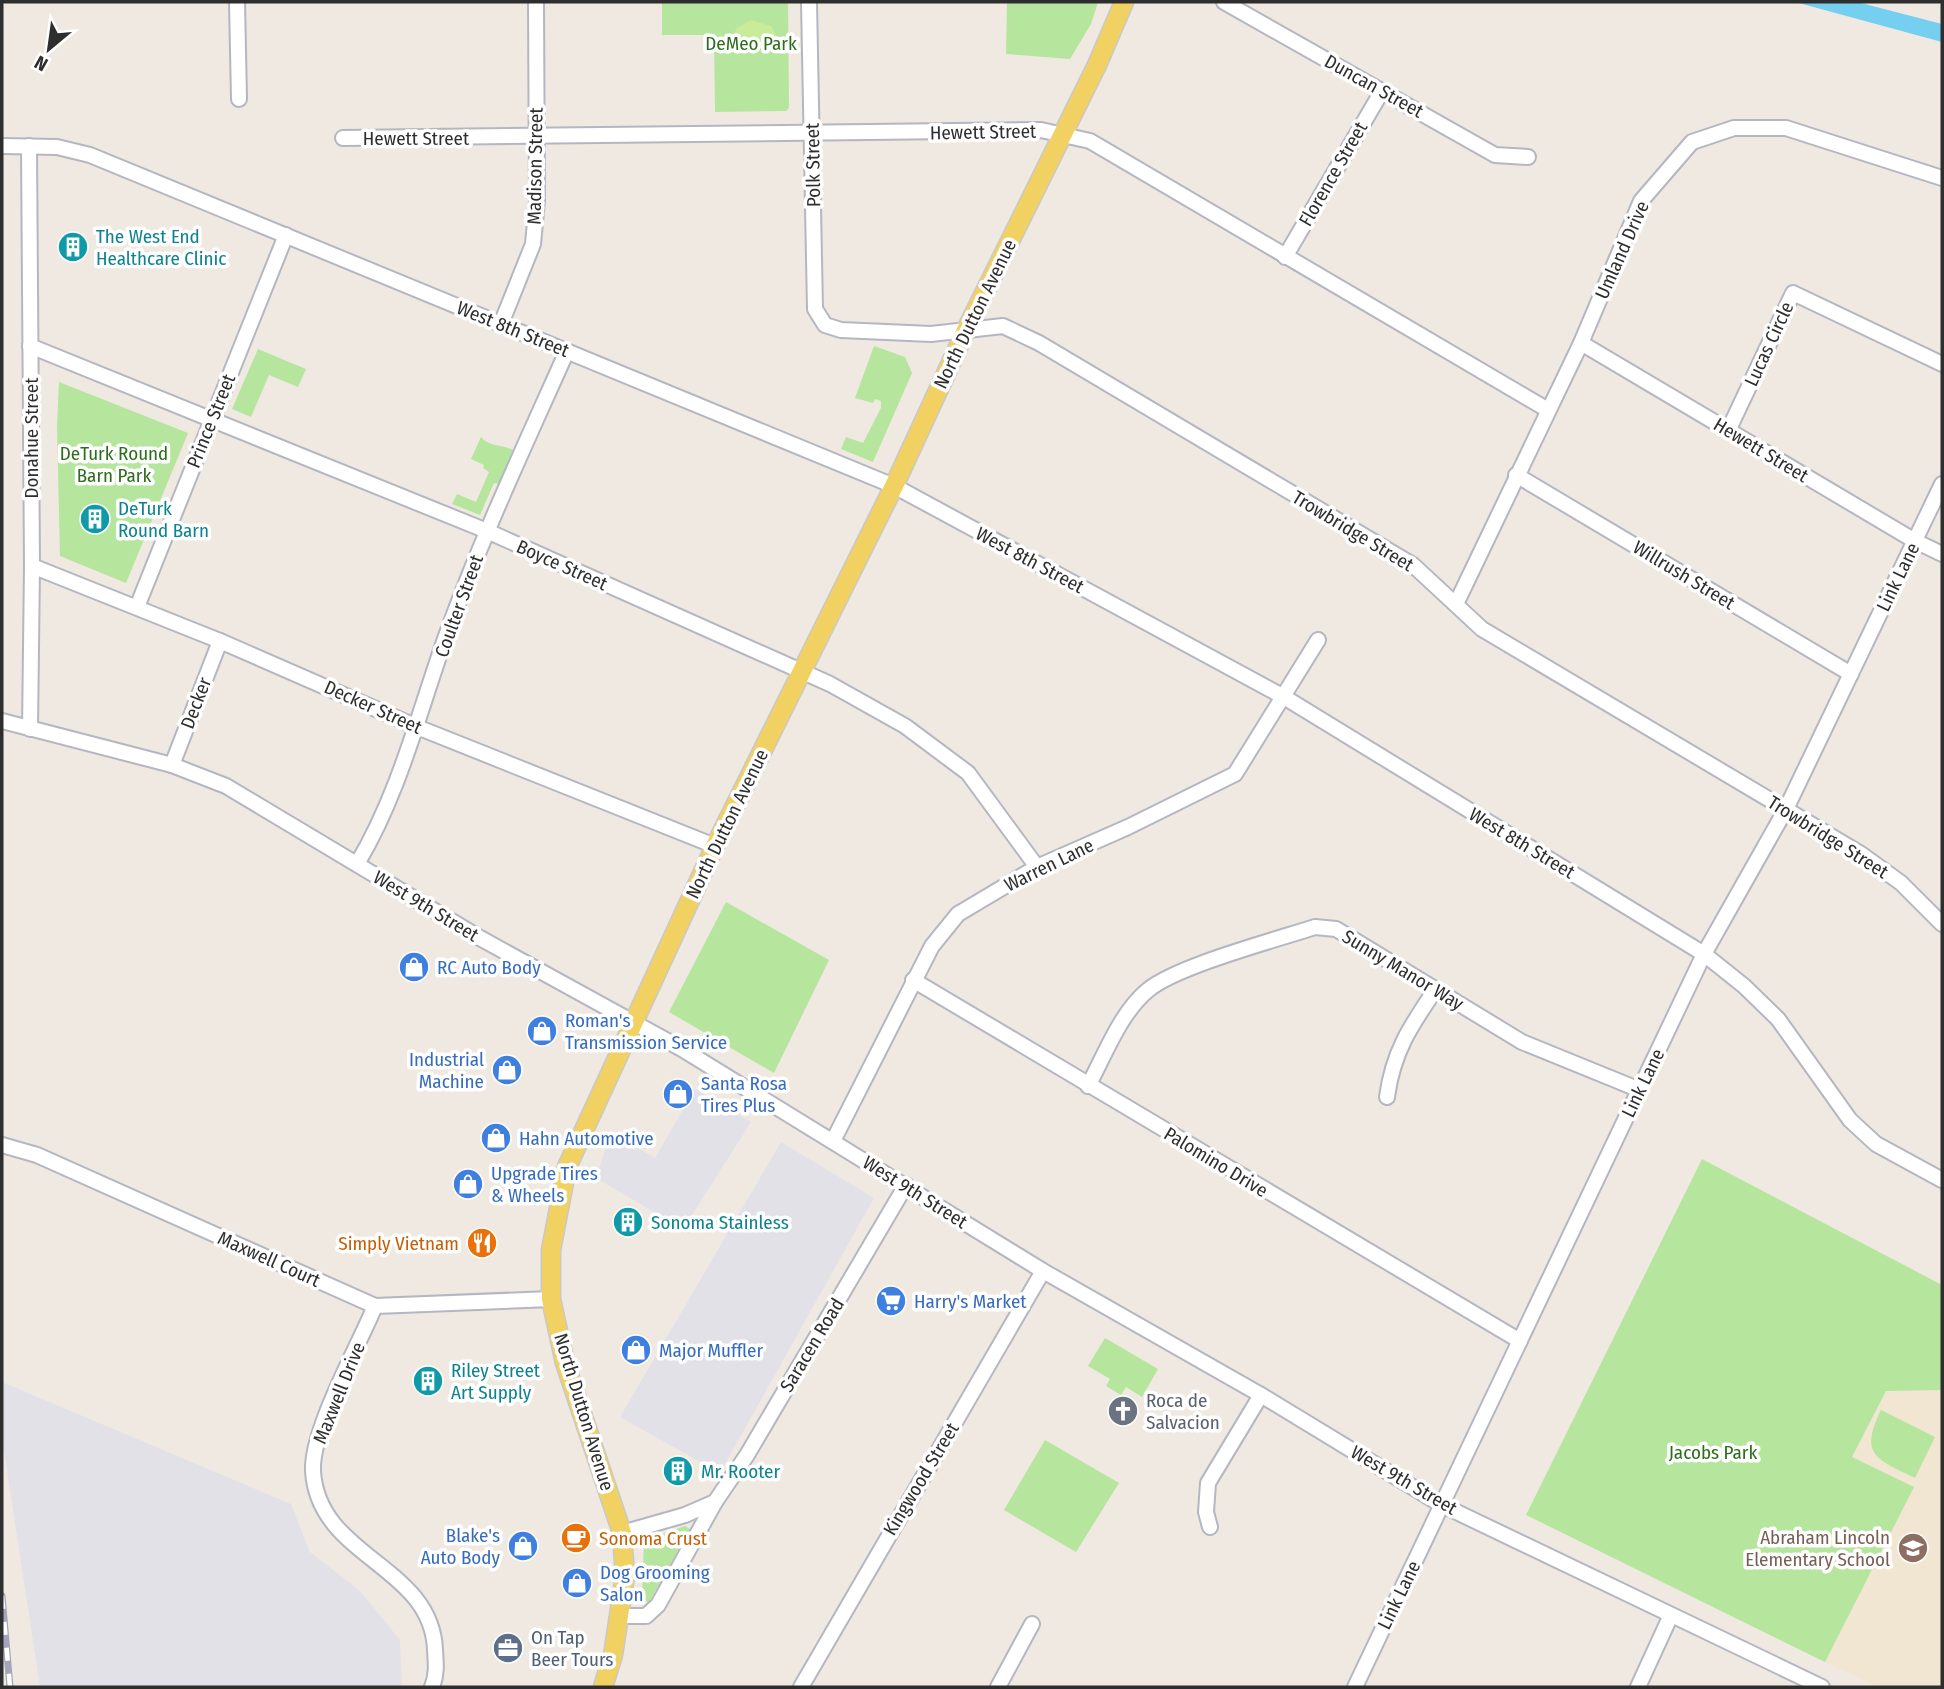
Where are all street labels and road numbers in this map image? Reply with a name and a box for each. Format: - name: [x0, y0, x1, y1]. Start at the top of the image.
- street label: Duncan Street: [1321, 49, 1428, 123]
- street label: Madison Street: [522, 106, 548, 225]
- street label: Florence Street: [1294, 117, 1373, 230]
- street label: Hewett Street: [930, 120, 1037, 144]
- street label: Polk Street: [801, 122, 825, 207]
- street label: Hewett Street: [363, 127, 470, 150]
- street label: Umland Drive: [1590, 197, 1654, 303]
- street label: North Dutton Avenue: [929, 235, 1021, 393]
- street label: West 8th Street: [453, 296, 573, 362]
- street label: Lucas Circle: [1739, 298, 1799, 390]
- street label: Prince Street: [182, 370, 241, 471]
- street label: Donahue Street: [20, 377, 43, 498]
- street label: Hewett Street: [1709, 413, 1813, 488]
- street label: Trowbridge Street: [1288, 486, 1419, 577]
- street label: West 8th Street: [972, 522, 1089, 598]
- street label: Boyce Street: [513, 535, 612, 596]
- street label: Willrush Street: [1629, 536, 1740, 615]
- street label: Link Lane: [1872, 539, 1924, 615]
- street label: Coulter Street: [430, 551, 488, 660]
- street label: Decker: [176, 674, 216, 732]
- street label: Decker Street: [321, 675, 426, 739]
- street label: North Dutton Avenue: [681, 745, 773, 903]
- street label: Trowbridge Street: [1764, 791, 1893, 884]
- street label: West 8th Street: [1465, 802, 1580, 884]
- street label: Warren Lane: [1001, 833, 1097, 897]
- street label: West 9th Street: [369, 866, 484, 947]
- street label: Sunny Manor Way: [1338, 925, 1468, 1015]
- street label: Link Lane: [1617, 1045, 1669, 1121]
- street label: Palomino Drive: [1160, 1122, 1272, 1202]
- street label: West 9th Street: [859, 1151, 972, 1234]
- street label: Maxwell Court: [214, 1226, 324, 1292]
- street label: Saracen Road: [775, 1294, 849, 1396]
- street label: North Dutton Avenue: [549, 1330, 619, 1494]
- street label: Maxwell Drive: [308, 1339, 370, 1447]
- street label: Kingwood Street: [878, 1418, 964, 1540]
- street label: West 9th Street: [1347, 1440, 1462, 1520]
- street label: Link Lane: [1373, 1557, 1425, 1633]

